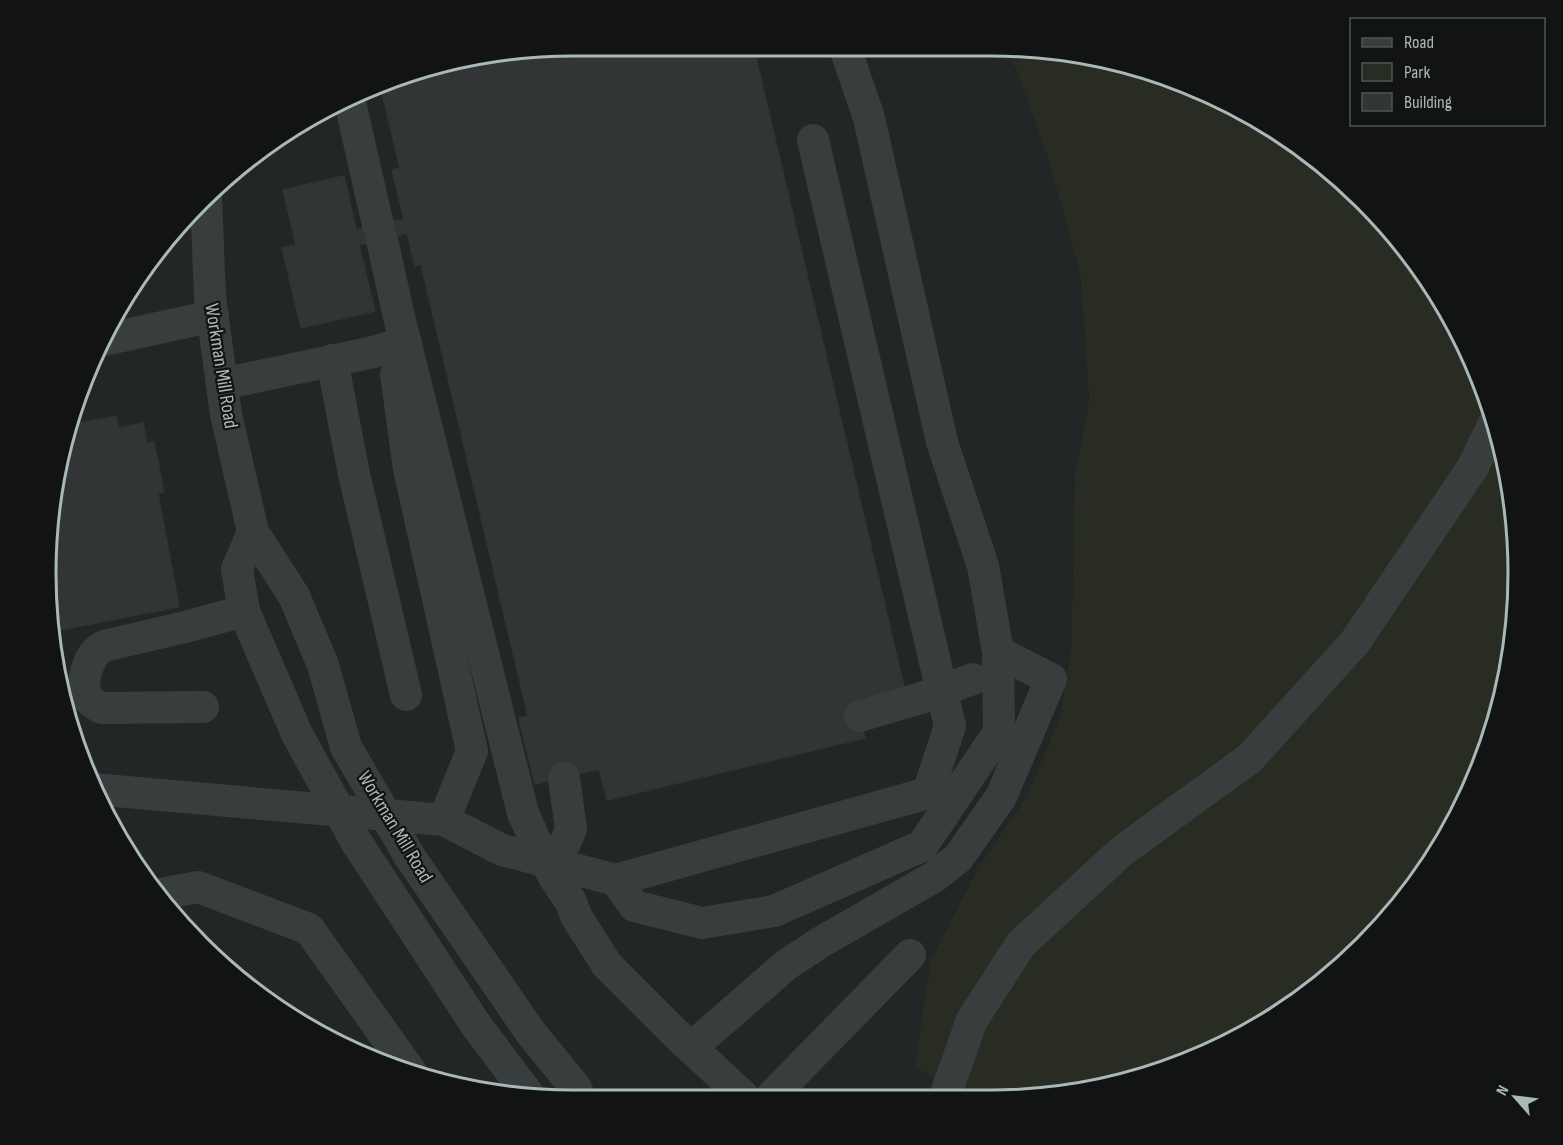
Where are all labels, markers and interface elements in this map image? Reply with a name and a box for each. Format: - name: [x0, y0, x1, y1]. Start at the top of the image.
- legend: [1350, 18, 1545, 126]
- text: Road: [1404, 32, 1434, 53]
- text: Park: [1404, 62, 1430, 83]
- text: Building: [1404, 92, 1452, 113]
- street label: Workman Mill Road: [199, 302, 243, 430]
- street label: Workman Mill Road: [352, 767, 438, 887]
- north arrow: [1485, 1067, 1545, 1127]
- text: N: [1493, 1082, 1513, 1099]

